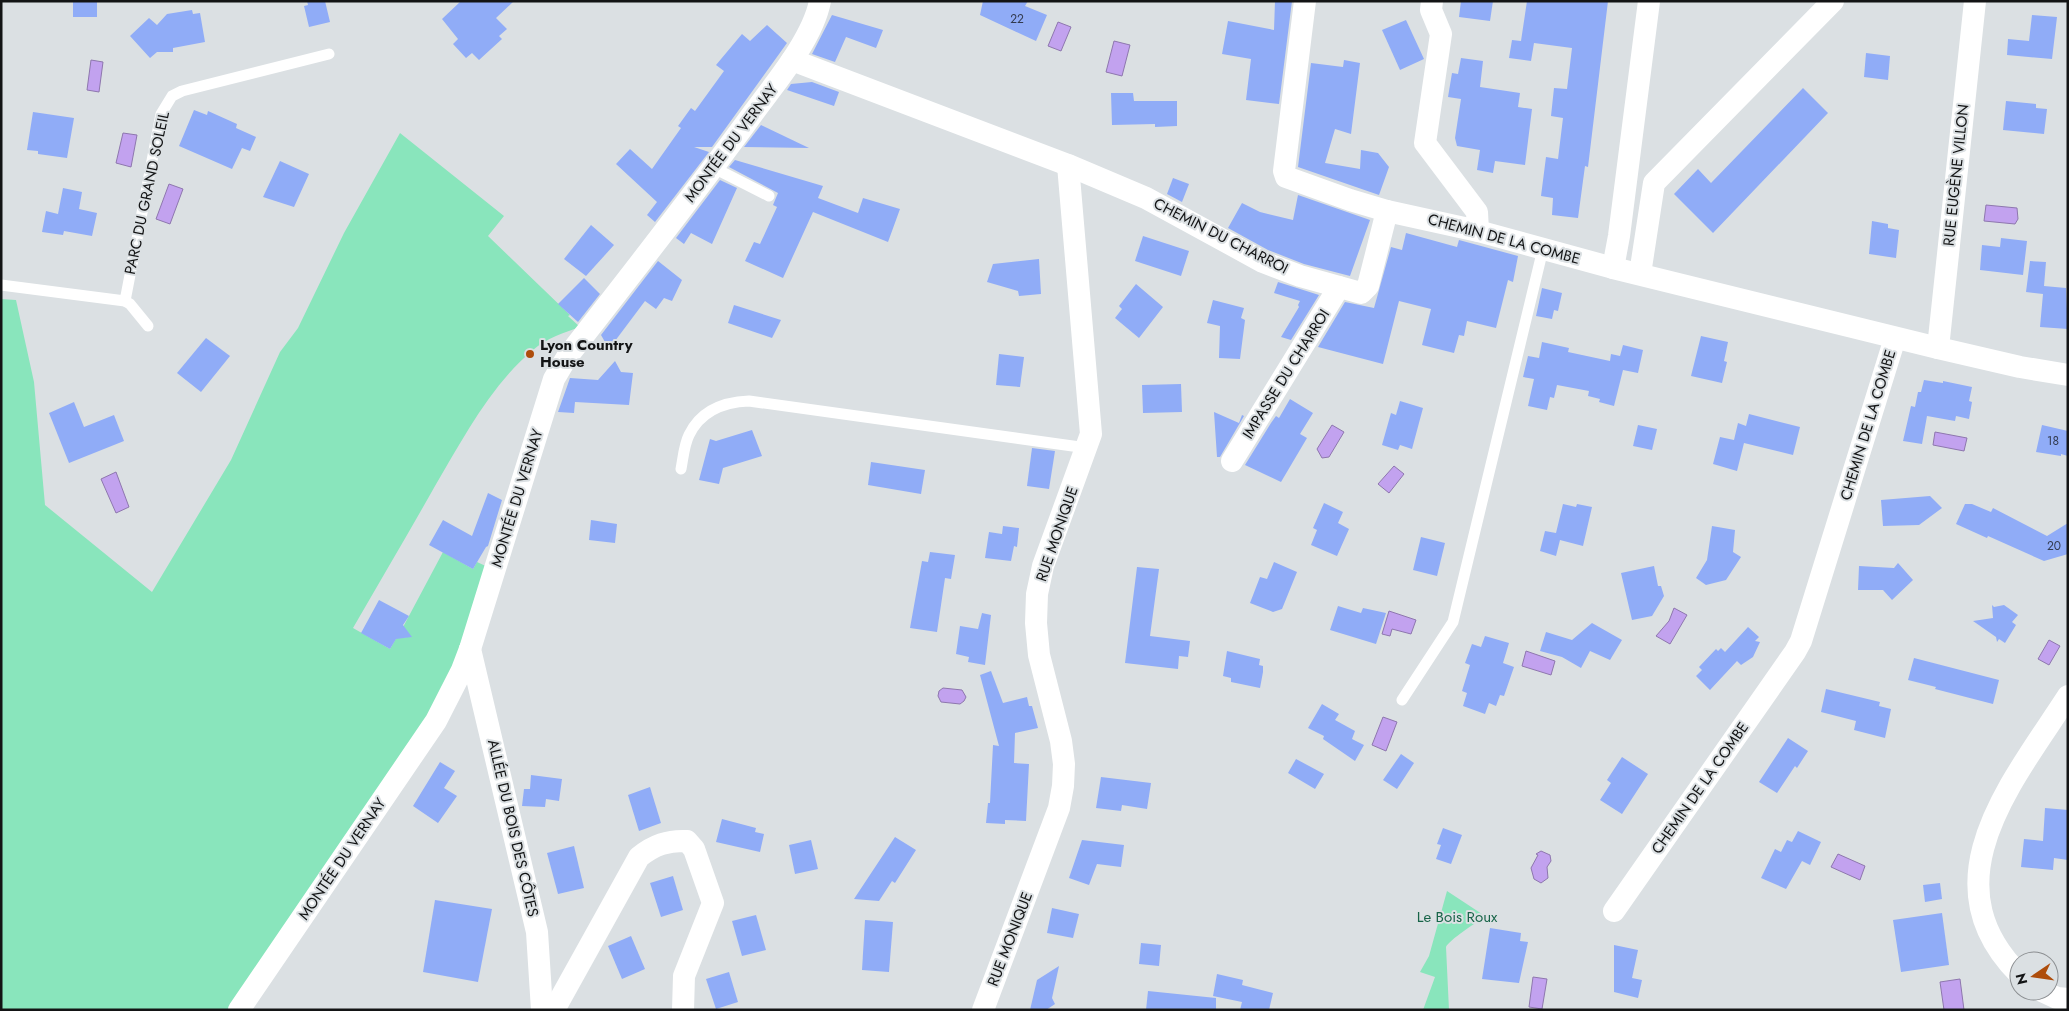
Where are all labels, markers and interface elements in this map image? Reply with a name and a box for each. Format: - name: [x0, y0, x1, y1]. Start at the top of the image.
- house number: 22: [1010, 10, 1024, 28]
- street label: MONTÉE DU VERNAY: [679, 79, 783, 207]
- street label: RUE EUGÈNE VILLON: [1938, 103, 1974, 247]
- street label: PARC DU GRAND SOLEIL: [119, 109, 175, 277]
- street label: CHEMIN DU CHARROI: [1150, 192, 1292, 280]
- street label: CHEMIN DE LA COMBE: [1425, 208, 1583, 270]
- street label: IMPASSE DU CHARROI: [1237, 305, 1335, 443]
- place label: Lyon Country House: [540, 334, 633, 373]
- street label: CHEMIN DE LA COMBE: [1835, 347, 1901, 503]
- marker: Lyon Country House: [524, 348, 536, 360]
- street label: MONTÉE DU VERNAY: [486, 426, 549, 570]
- house number: 18: [2047, 432, 2059, 450]
- street label: RUE MONIQUE: [1030, 483, 1084, 585]
- house number: 20: [2047, 537, 2061, 555]
- street label: CHEMIN DE LA COMBE: [1646, 718, 1754, 858]
- street label: ALLÉE DU BOIS DES CÔTES: [482, 737, 544, 919]
- street label: MONTÉE DU VERNAY: [293, 793, 391, 924]
- street label: RUE MONIQUE: [982, 889, 1038, 989]
- park label: Le Bois Roux: [1417, 906, 1498, 928]
- north arrow: [2009, 951, 2059, 1001]
- text: N: [2010, 971, 2032, 987]

